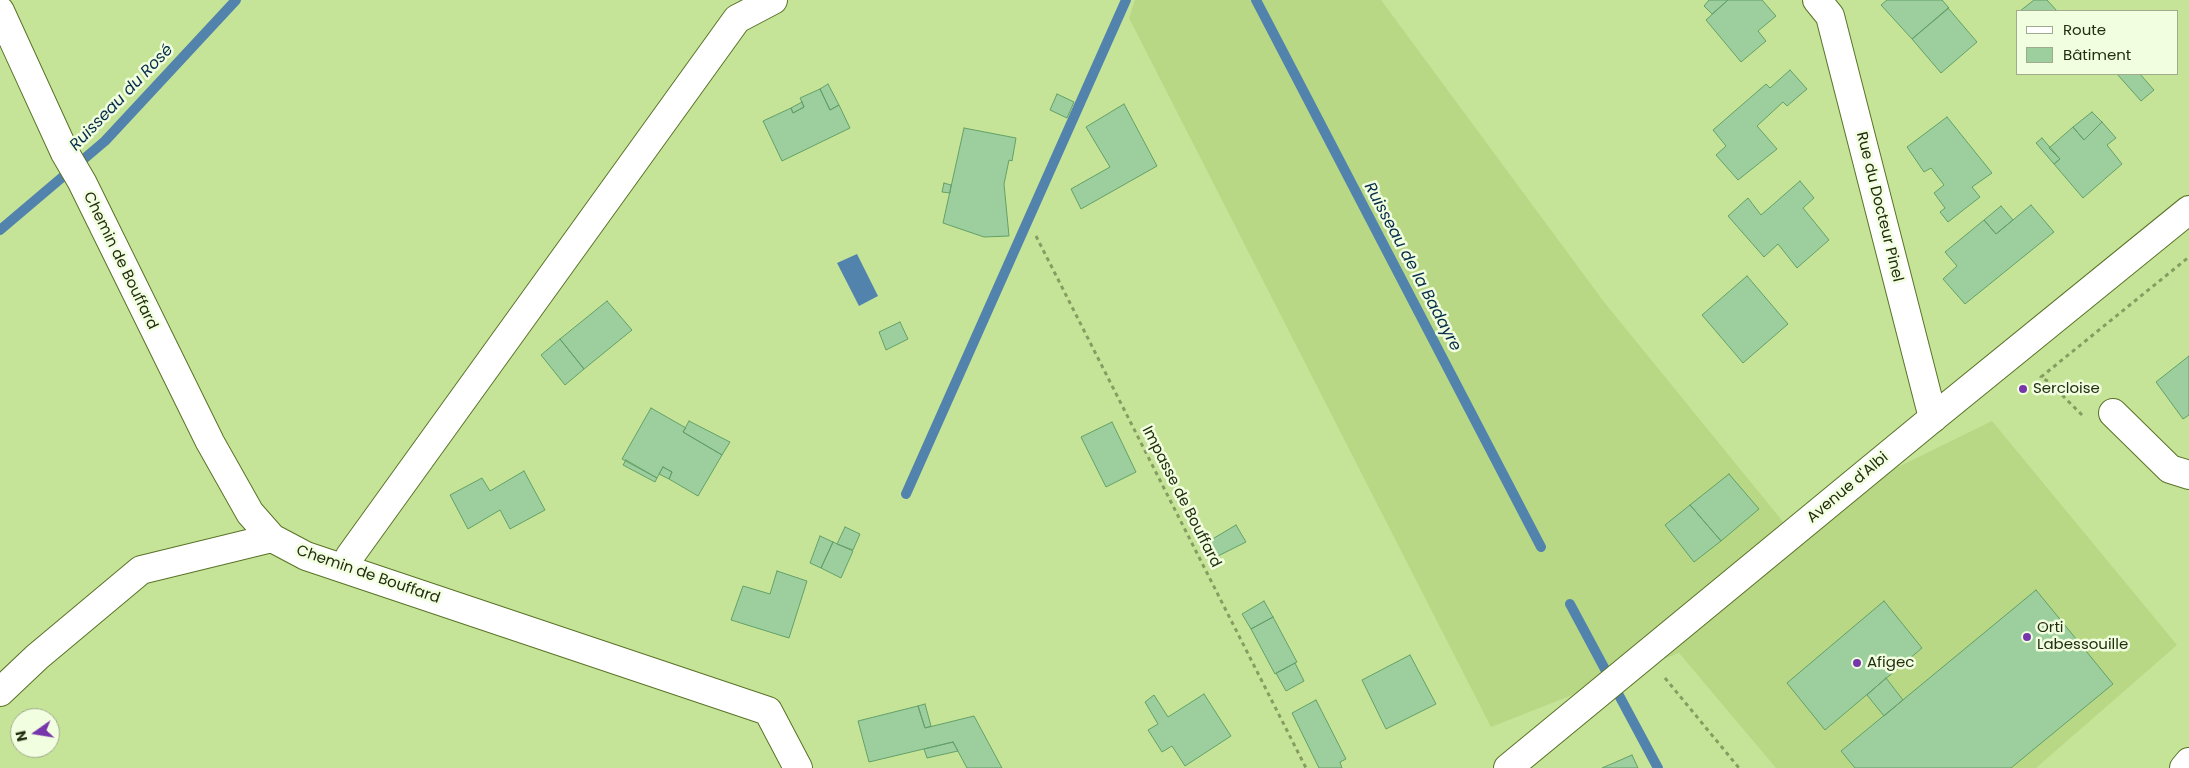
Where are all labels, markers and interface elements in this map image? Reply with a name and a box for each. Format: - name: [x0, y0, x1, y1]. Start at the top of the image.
- legend: [2016, 10, 2179, 75]
- text: Route: [2063, 19, 2106, 40]
- water label: Ruisseau du Rosé: [66, 41, 178, 155]
- text: Bâtiment: [2063, 44, 2131, 65]
- street label: Rue du Docteur Pinel: [1852, 130, 1906, 284]
- water label: Ruisseau de la Badayre: [1359, 179, 1465, 355]
- street label: Chemin de Bouffard: [79, 189, 161, 333]
- place label: Sercloise: [2033, 380, 2100, 398]
- marker: Sercloise: [2017, 383, 2029, 395]
- street label: Impasse de Bouffard: [1138, 423, 1224, 571]
- street label: Avenue d'Albi: [1804, 449, 1892, 527]
- street label: Chemin de Bouffard: [294, 542, 442, 608]
- place label: Orti Labessouille: [2037, 619, 2128, 654]
- marker: Orti Labessouille: [2021, 631, 2033, 643]
- place label: Afigec: [1867, 654, 1914, 672]
- marker: Afigec: [1851, 657, 1863, 669]
- north arrow: [10, 708, 60, 758]
- text: N: [10, 729, 32, 744]

